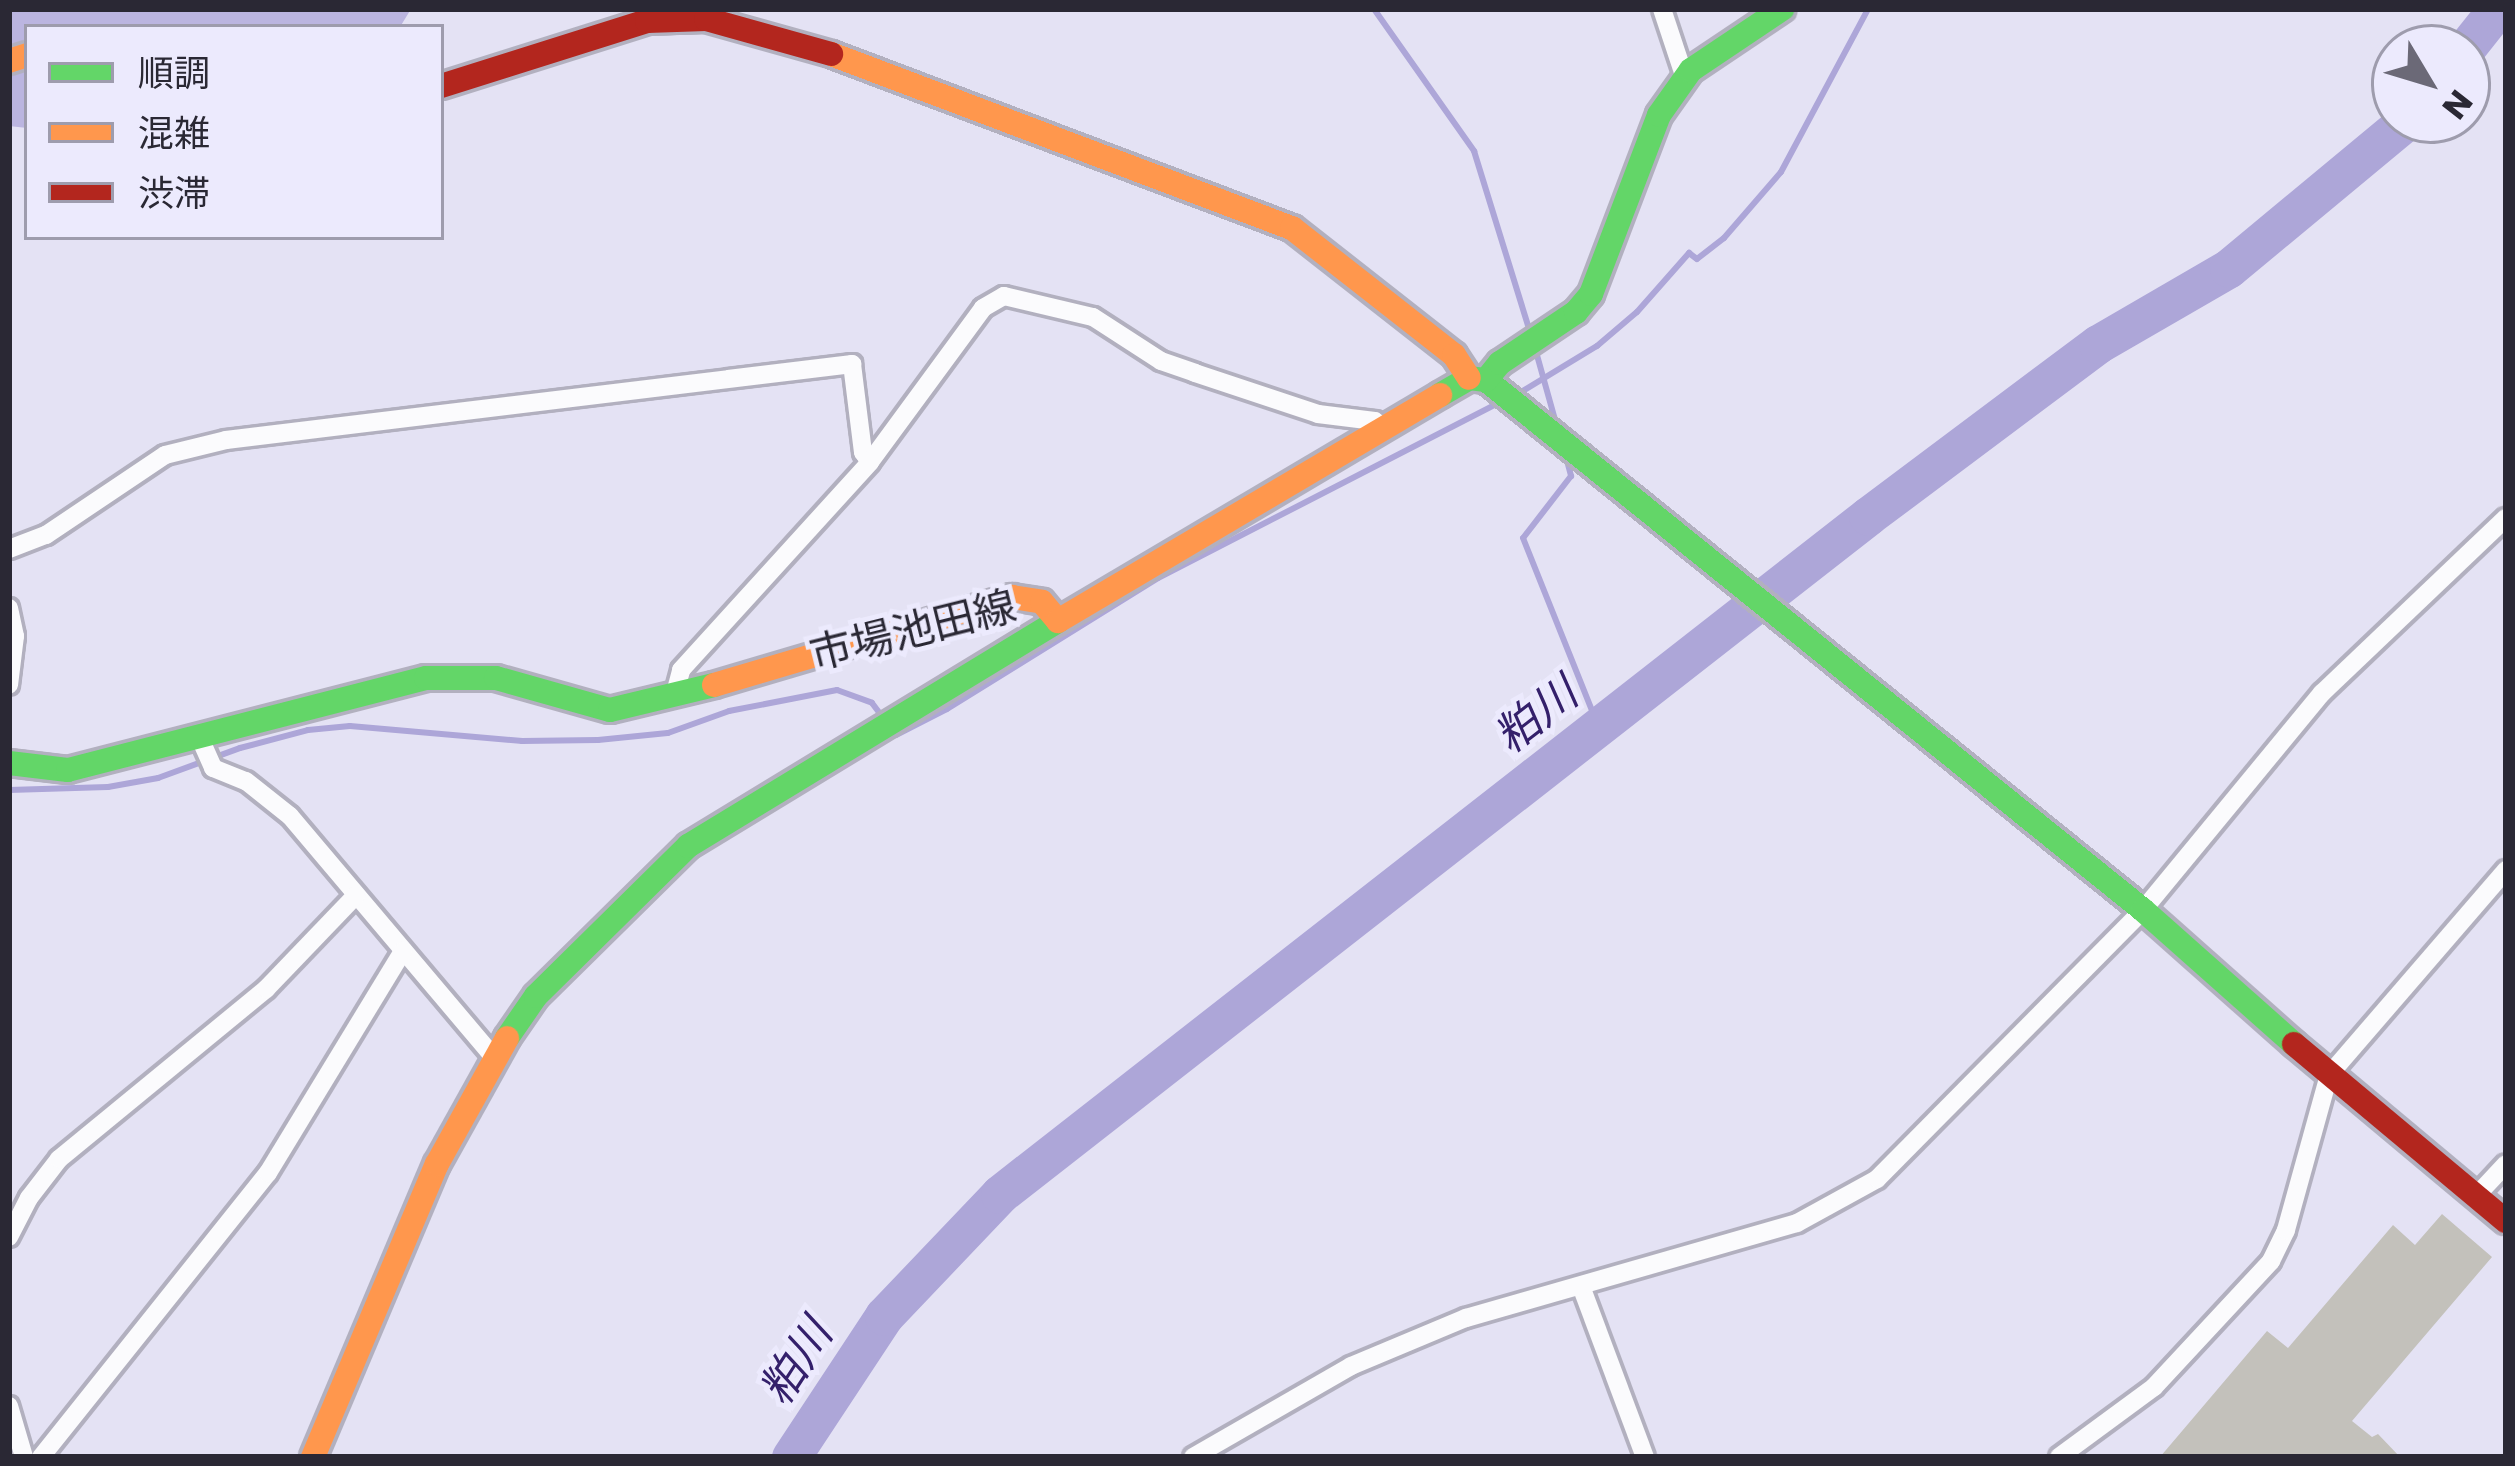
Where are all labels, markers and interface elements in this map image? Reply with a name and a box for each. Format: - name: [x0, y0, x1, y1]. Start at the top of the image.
- legend: [24, 24, 444, 240]
- north arrow: [2371, 24, 2491, 144]
- text: 順調: [138, 48, 210, 99]
- text: N: [2431, 80, 2484, 129]
- text: 混雑: [138, 108, 210, 159]
- text: 渋滞: [138, 168, 210, 219]
- street label: 市場池田線: [805, 581, 1021, 681]
- water label: 粕川: [1484, 666, 1588, 764]
- water label: 粕川: [749, 1310, 843, 1414]

